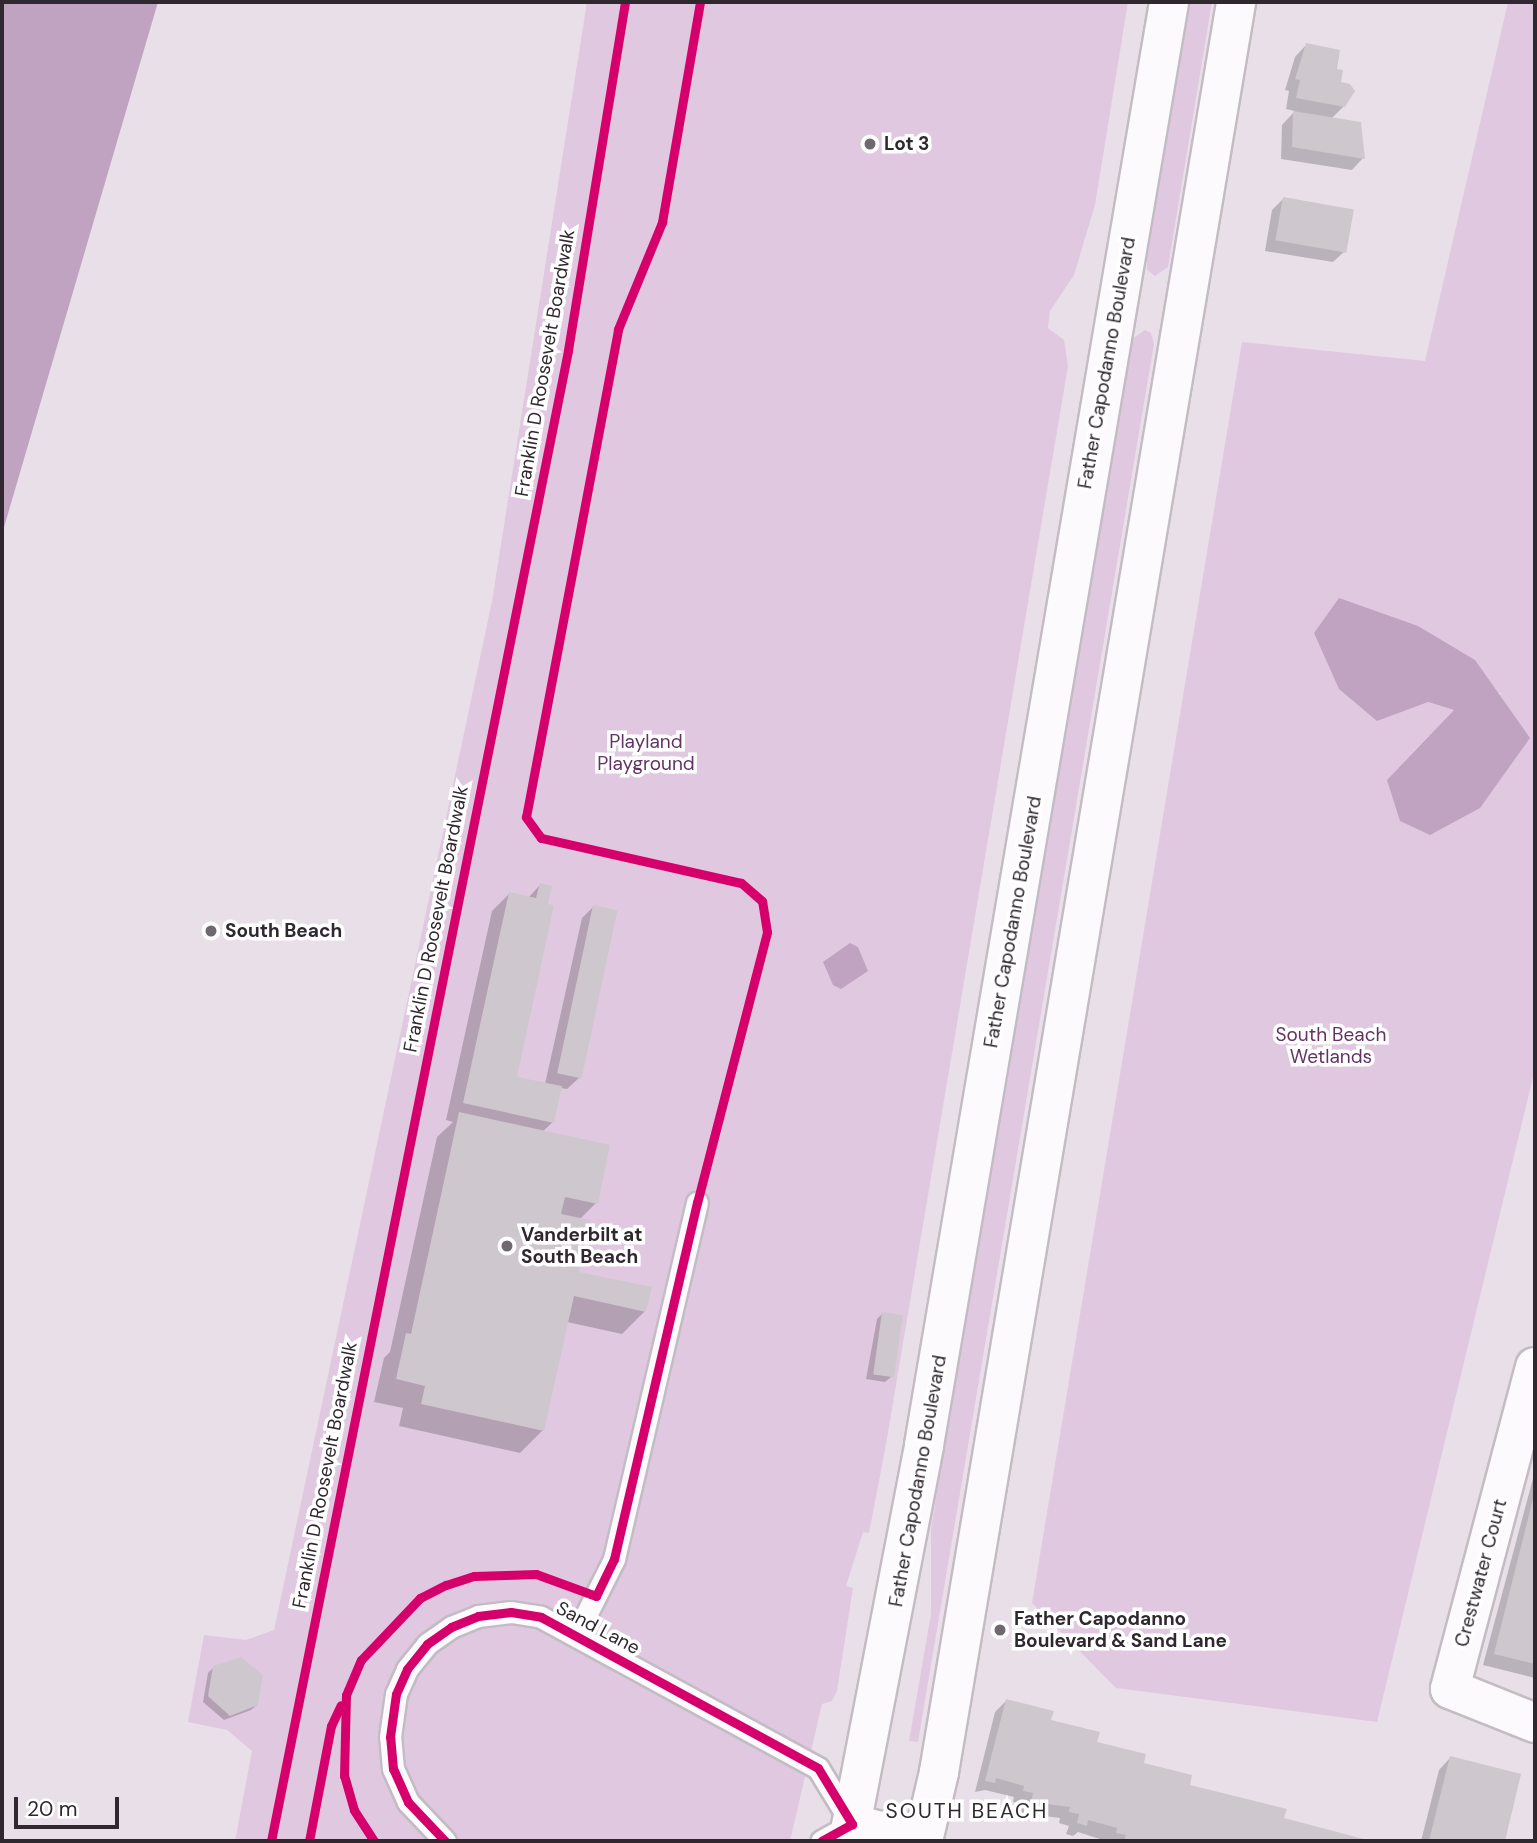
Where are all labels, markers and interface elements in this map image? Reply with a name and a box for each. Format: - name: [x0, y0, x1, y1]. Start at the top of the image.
- place label: Lot 3: [884, 133, 930, 155]
- marker: Lot 3: [862, 136, 878, 152]
- street label: Franklin D Roosevelt Boardwalk: [510, 228, 580, 498]
- street label: Father Capodanno Boulevard: [1074, 235, 1140, 491]
- park label: Playland Playground: [597, 731, 695, 775]
- street label: Franklin D Roosevelt Boardwalk: [399, 784, 473, 1054]
- street label: Father Capodanno Boulevard: [980, 794, 1046, 1050]
- place label: South Beach: [225, 920, 342, 942]
- marker: South Beach: [203, 923, 219, 939]
- park label: South Beach Wetlands: [1276, 1024, 1386, 1068]
- place label: Vanderbilt at South Beach: [521, 1224, 642, 1268]
- marker: Vanderbilt at South Beach: [499, 1238, 515, 1254]
- street label: Franklin D Roosevelt Boardwalk: [288, 1340, 362, 1610]
- street label: Father Capodanno Boulevard: [885, 1353, 951, 1609]
- street label: Crestwater Court: [1450, 1497, 1512, 1649]
- street label: Sand Lane: [552, 1597, 644, 1659]
- place label: Father Capodanno Boulevard & Sand Lane: [1014, 1608, 1227, 1652]
- marker: Father Capodanno Boulevard & Sand Lane: [992, 1622, 1008, 1638]
- scale bar: [18, 1784, 122, 1828]
- text: 20 m: [27, 1795, 78, 1823]
- district label: SOUTH BEACH: [887, 1798, 1047, 1824]

